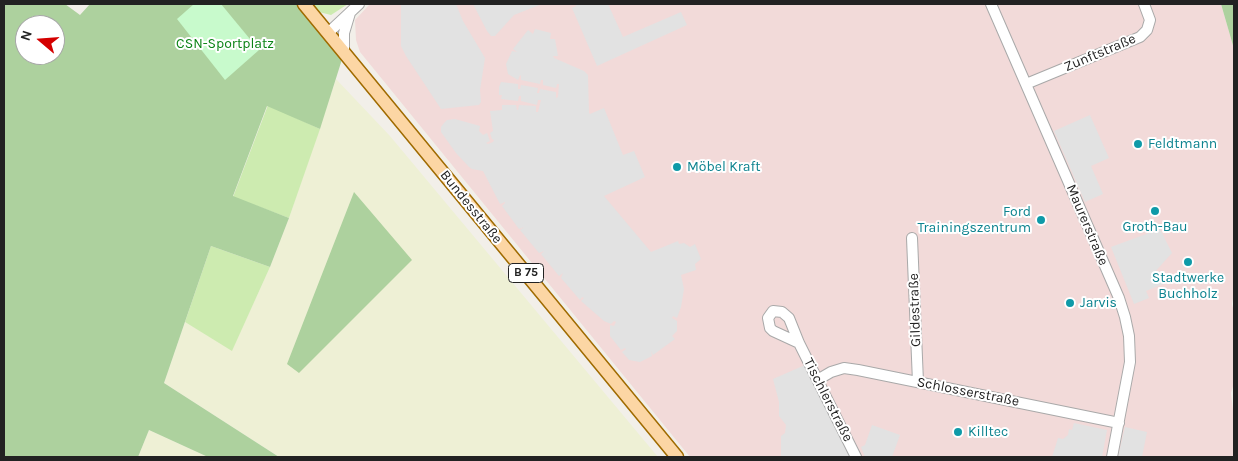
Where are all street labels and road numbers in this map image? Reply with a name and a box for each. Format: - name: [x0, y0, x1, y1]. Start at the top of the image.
- street label: Zunftstraße: [1062, 30, 1138, 76]
- street label: Bundesstraße: [436, 167, 506, 247]
- street label: Maurerstraße: [1062, 182, 1112, 268]
- road number: B 75: [508, 264, 544, 282]
- street label: Gildestraße: [905, 273, 925, 347]
- street label: Tischlerstraße: [800, 355, 856, 445]
- street label: Schlosserstraße: [915, 374, 1021, 410]

